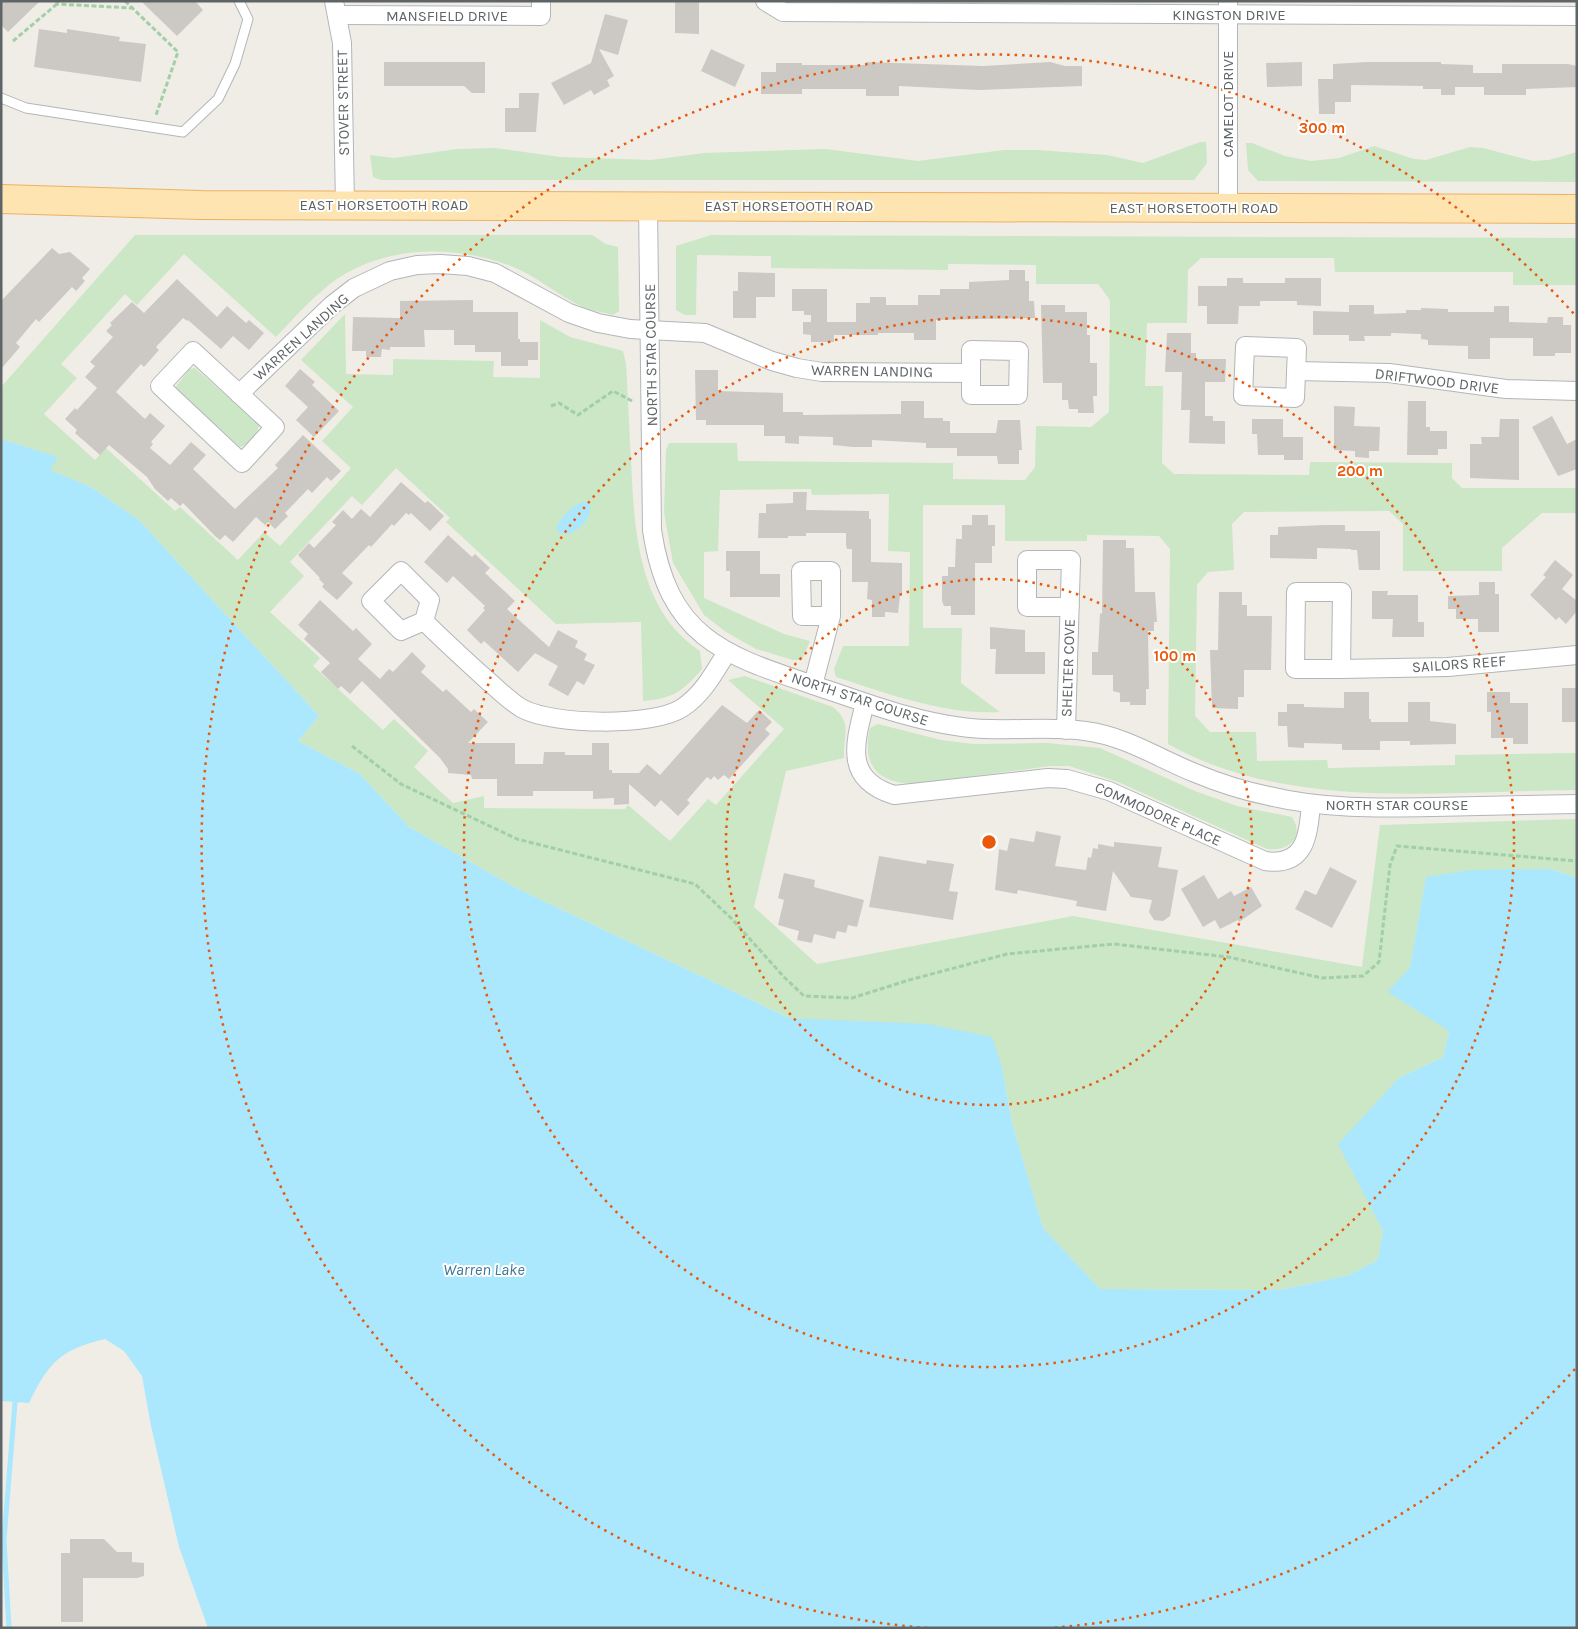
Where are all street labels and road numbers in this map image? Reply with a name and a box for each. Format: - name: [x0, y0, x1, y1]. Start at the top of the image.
- street label: KINGSTON DRIVE: [1172, 6, 1286, 24]
- street label: MANSFIELD DRIVE: [386, 7, 508, 25]
- street label: STOVER STREET: [333, 49, 353, 156]
- street label: CAMELOT DRIVE: [1219, 51, 1237, 157]
- street label: EAST HORSETOOTH ROAD: [300, 196, 468, 214]
- street label: EAST HORSETOOTH ROAD: [705, 197, 873, 215]
- street label: EAST HORSETOOTH ROAD: [1110, 199, 1278, 217]
- street label: NORTH STAR COURSE: [641, 283, 661, 427]
- street label: WARREN LANDING: [250, 289, 352, 385]
- street label: WARREN LANDING: [811, 361, 933, 381]
- street label: DRIFTWOOD DRIVE: [1374, 364, 1500, 398]
- street label: SHELTER COVE: [1057, 619, 1079, 717]
- street label: SAILORS REEF: [1411, 652, 1507, 676]
- street label: NORTH STAR COURSE: [789, 668, 931, 730]
- street label: COMMODORE PLACE: [1092, 778, 1224, 850]
- street label: NORTH STAR COURSE: [1326, 796, 1468, 814]

